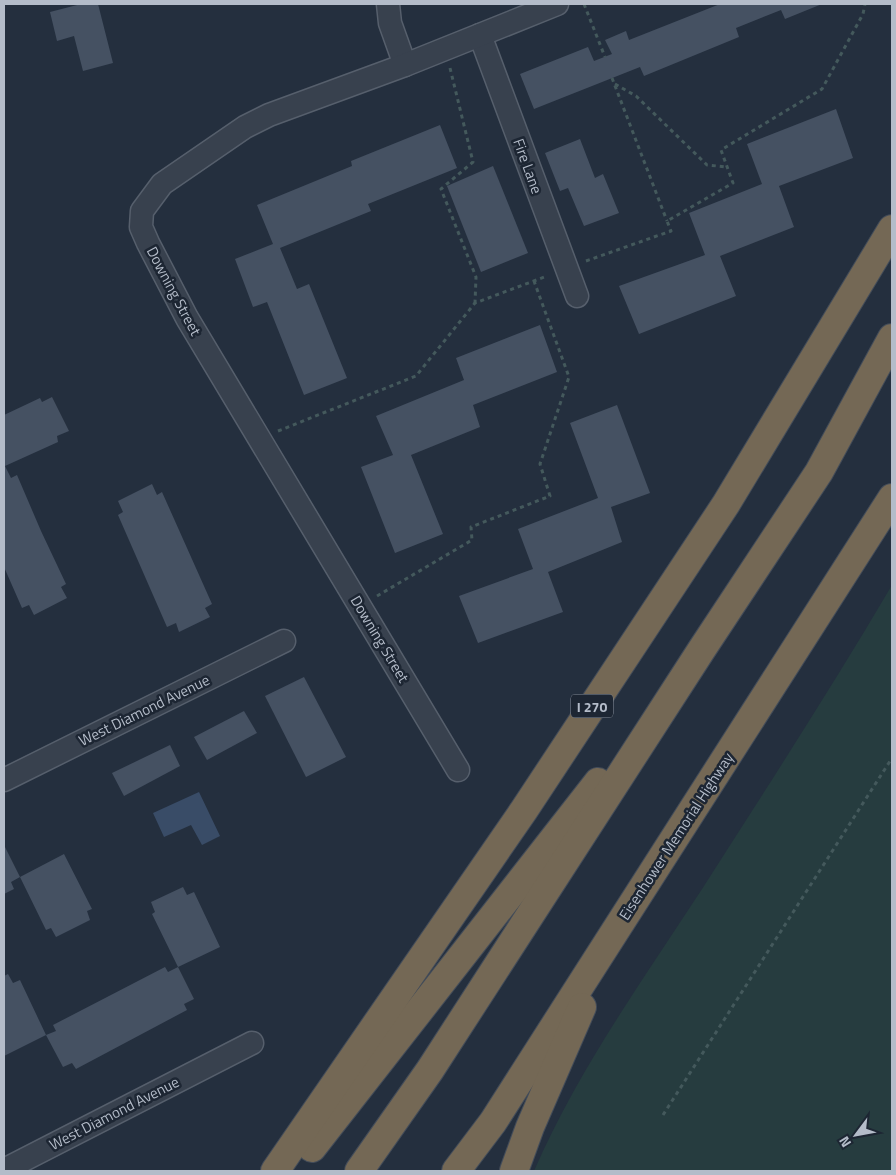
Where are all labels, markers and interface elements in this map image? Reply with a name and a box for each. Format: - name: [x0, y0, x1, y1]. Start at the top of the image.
- street label: Fire Lane: [507, 135, 549, 197]
- street label: Downing Street: [141, 242, 208, 340]
- street label: Downing Street: [345, 591, 415, 688]
- street label: West Diamond Avenue: [75, 668, 213, 752]
- road number: I 270: [571, 694, 613, 718]
- street label: Eisenhower Memorial Highway: [613, 748, 739, 924]
- street label: West Diamond Avenue: [45, 1070, 183, 1156]
- north arrow: [831, 1110, 881, 1160]
- text: N: [833, 1132, 856, 1152]

